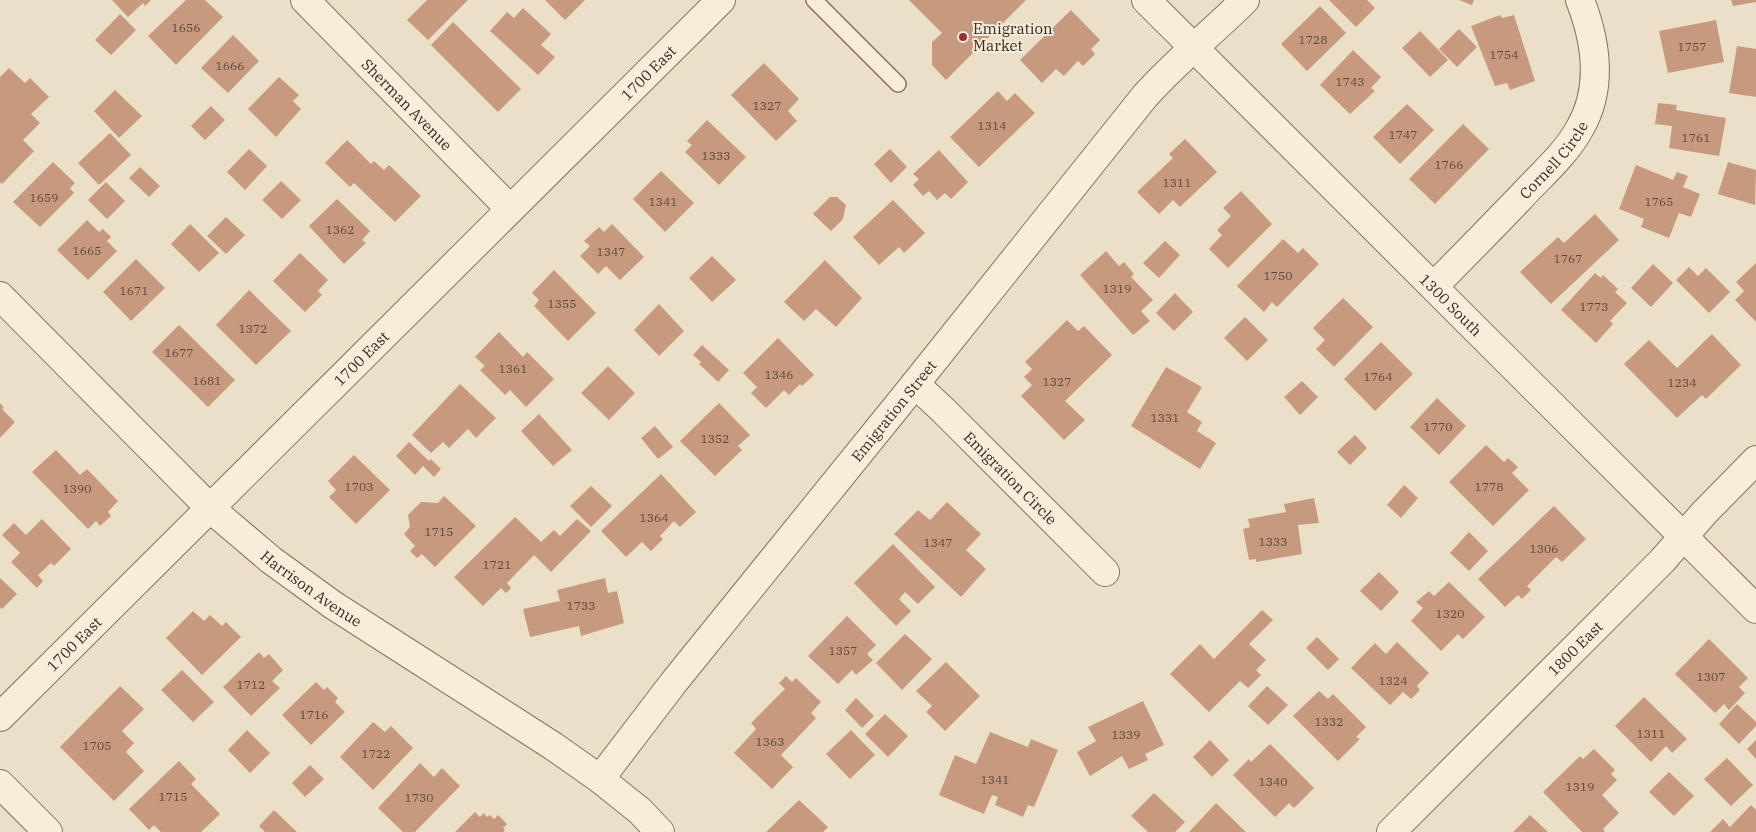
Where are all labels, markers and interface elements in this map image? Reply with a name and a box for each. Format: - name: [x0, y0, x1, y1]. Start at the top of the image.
- place label: Emigration Market: [973, 19, 1053, 55]
- house number: 1656: [172, 20, 200, 35]
- marker: Emigration Market: [957, 31, 969, 43]
- house number: 1728: [1299, 32, 1327, 47]
- house number: 1757: [1678, 39, 1706, 54]
- street label: 1700 East: [617, 41, 680, 104]
- house number: 1754: [1490, 47, 1518, 62]
- street label: Sherman Avenue: [358, 54, 456, 154]
- house number: 1666: [216, 58, 244, 73]
- house number: 1743: [1336, 74, 1364, 89]
- house number: 1327: [753, 98, 781, 113]
- house number: 1314: [978, 118, 1006, 133]
- street label: Cornell Circle: [1515, 118, 1592, 203]
- house number: 1747: [1389, 127, 1417, 142]
- house number: 1761: [1682, 130, 1710, 145]
- house number: 1333: [702, 148, 730, 163]
- house number: 1766: [1435, 157, 1463, 172]
- house number: 1311: [1163, 175, 1191, 190]
- house number: 1659: [30, 190, 58, 205]
- house number: 1341: [649, 194, 677, 209]
- house number: 1765: [1645, 194, 1673, 209]
- house number: 1362: [326, 222, 354, 237]
- house number: 1665: [73, 243, 101, 258]
- house number: 1347: [597, 244, 625, 259]
- house number: 1767: [1554, 251, 1582, 266]
- house number: 1750: [1264, 268, 1292, 283]
- street label: 1300 South: [1416, 269, 1486, 340]
- house number: 1319: [1103, 281, 1131, 296]
- house number: 1671: [120, 283, 148, 298]
- house number: 1355: [548, 296, 576, 311]
- house number: 1773: [1580, 299, 1608, 314]
- house number: 1372: [239, 321, 267, 336]
- street label: 1700 East: [329, 327, 392, 389]
- house number: 1677: [165, 345, 193, 360]
- street label: Emigration Street: [847, 356, 940, 465]
- house number: 1361: [499, 361, 527, 376]
- house number: 1346: [765, 367, 793, 382]
- house number: 1764: [1364, 369, 1392, 384]
- house number: 1681: [193, 373, 221, 388]
- house number: 1327: [1043, 374, 1071, 389]
- house number: 1234: [1668, 375, 1696, 390]
- house number: 1331: [1151, 410, 1179, 425]
- house number: 1770: [1424, 419, 1452, 434]
- street label: Emigration Circle: [960, 427, 1061, 528]
- house number: 1352: [701, 431, 729, 446]
- house number: 1703: [345, 479, 373, 494]
- house number: 1778: [1475, 479, 1503, 494]
- house number: 1390: [63, 481, 91, 496]
- house number: 1364: [640, 510, 668, 525]
- house number: 1715: [425, 524, 453, 539]
- house number: 1333: [1259, 534, 1287, 549]
- house number: 1347: [924, 535, 952, 550]
- house number: 1306: [1530, 541, 1558, 556]
- street label: Harrison Avenue: [257, 546, 366, 631]
- house number: 1721: [483, 557, 511, 572]
- house number: 1733: [567, 598, 595, 613]
- house number: 1320: [1436, 606, 1464, 621]
- street label: 1700 East: [42, 612, 105, 675]
- street label: 1800 East: [1543, 617, 1606, 680]
- house number: 1357: [829, 643, 857, 658]
- house number: 1307: [1697, 669, 1725, 684]
- house number: 1324: [1379, 673, 1407, 688]
- house number: 1712: [237, 677, 265, 692]
- house number: 1716: [300, 707, 328, 722]
- house number: 1332: [1315, 714, 1343, 729]
- house number: 1311: [1637, 726, 1665, 741]
- house number: 1339: [1112, 727, 1140, 742]
- house number: 1363: [756, 734, 784, 749]
- house number: 1705: [83, 738, 111, 753]
- house number: 1722: [362, 746, 390, 761]
- house number: 1341: [981, 772, 1009, 787]
- house number: 1340: [1259, 774, 1287, 789]
- house number: 1319: [1566, 779, 1594, 794]
- house number: 1715: [159, 789, 187, 804]
- house number: 1730: [405, 790, 433, 805]

